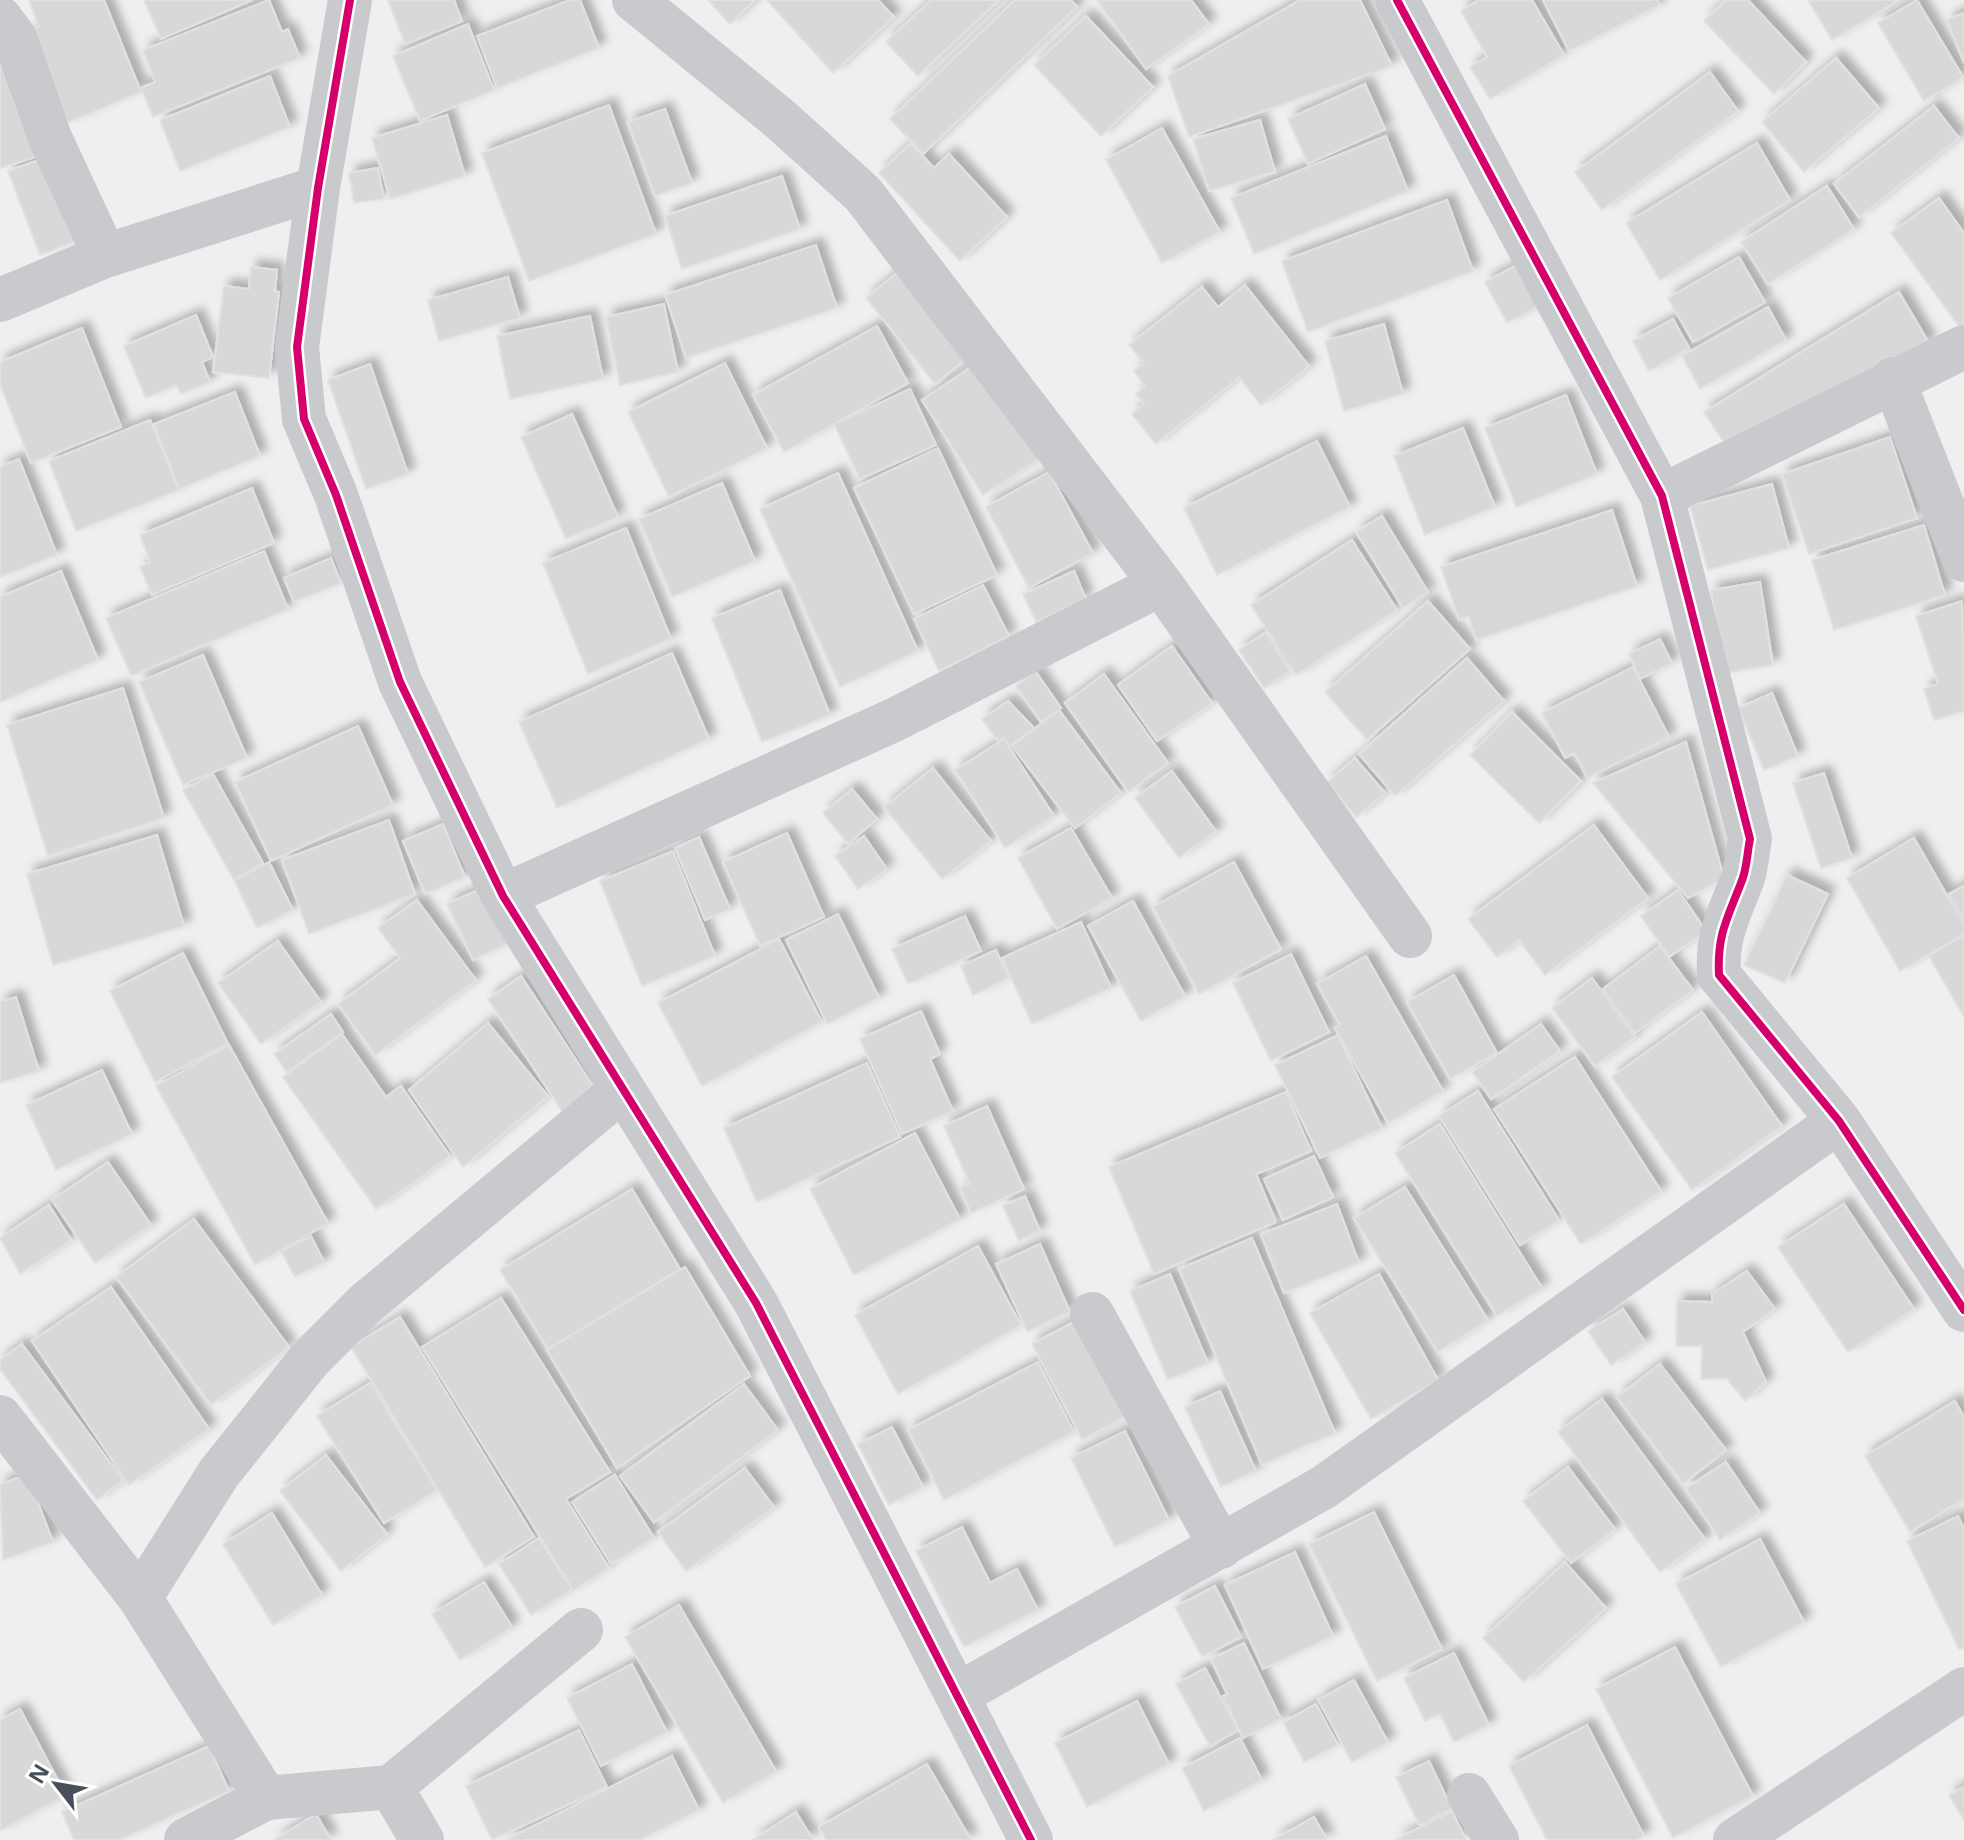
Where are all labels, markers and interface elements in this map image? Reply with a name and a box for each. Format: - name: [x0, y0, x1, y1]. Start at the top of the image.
- north arrow: [16, 1744, 96, 1824]
- text: N: [21, 1758, 55, 1789]

